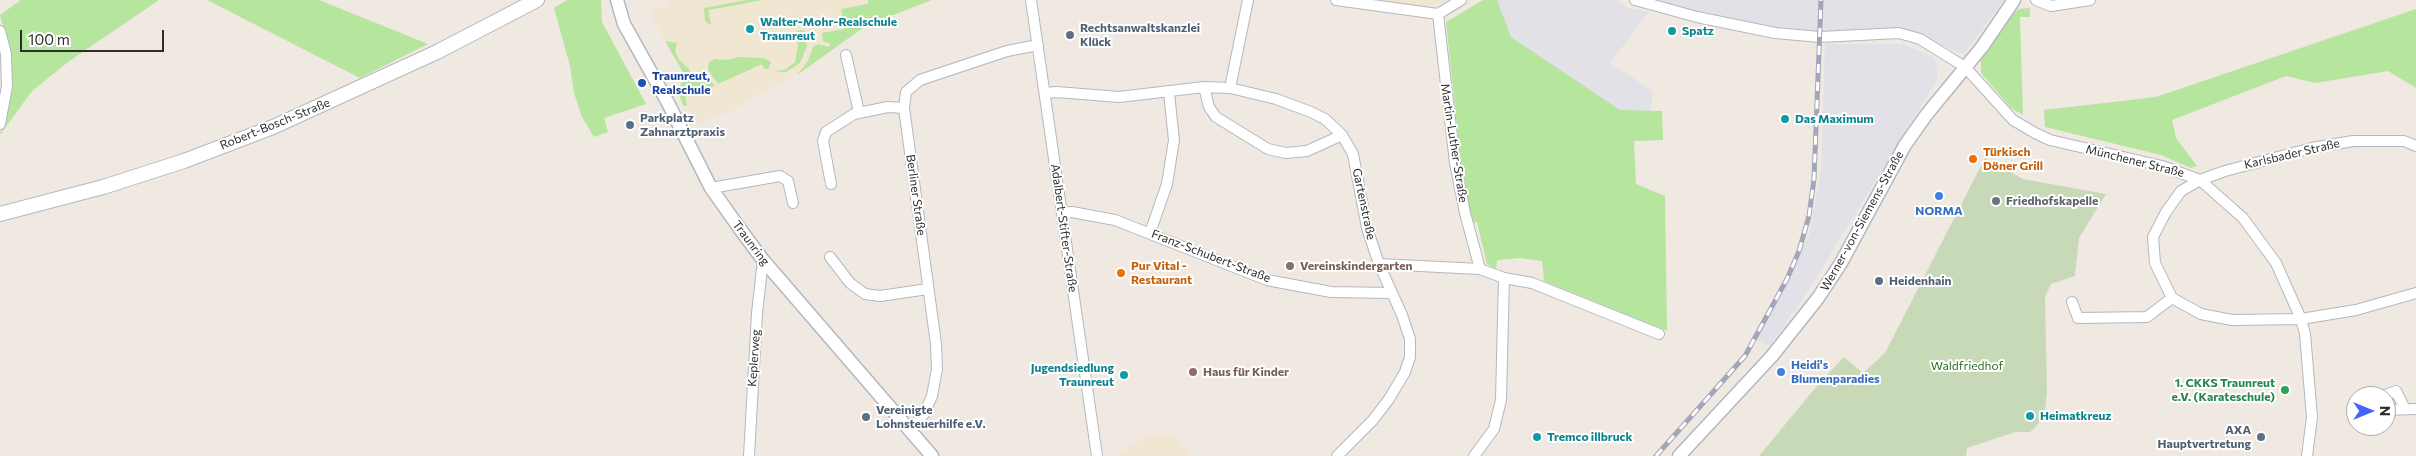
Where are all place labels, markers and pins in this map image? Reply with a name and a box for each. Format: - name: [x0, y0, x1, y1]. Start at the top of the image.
- place label: Walter-Mohr-Realschule Traunreut: [760, 15, 897, 43]
- place label: Rechtsanwaltskanzlei Klück: [1080, 21, 1200, 49]
- marker: Walter-Mohr-Realschule Traunreut: [744, 23, 756, 35]
- place label: Spatz: [1682, 24, 1714, 38]
- marker: Spatz: [1666, 25, 1678, 37]
- marker: Rechtsanwaltskanzlei Klück: [1064, 29, 1076, 41]
- place label: Traunreut, Realschule: [652, 69, 711, 97]
- marker: Traunreut, Realschule: [636, 77, 648, 89]
- place label: Parkplatz Zahnarztpraxis: [640, 111, 725, 139]
- place label: Das Maximum: [1795, 112, 1874, 126]
- marker: Das Maximum: [1779, 113, 1791, 125]
- marker: Parkplatz Zahnarztpraxis: [624, 119, 636, 131]
- place label: Türkisch Döner Grill: [1983, 145, 2043, 173]
- marker: Türkisch Döner Grill: [1967, 153, 1979, 165]
- marker: NORMA: [1933, 190, 1945, 202]
- place label: Friedhofskapelle: [2006, 194, 2098, 208]
- marker: Friedhofskapelle: [1990, 195, 2002, 207]
- place label: NORMA: [1915, 204, 1963, 218]
- place label: Pur Vital - Restaurant: [1131, 259, 1192, 287]
- place label: Vereinskindergarten: [1300, 259, 1413, 273]
- marker: Vereinskindergarten: [1284, 260, 1296, 272]
- marker: Pur Vital - Restaurant: [1115, 267, 1127, 279]
- place label: Heidenhain: [1889, 274, 1951, 288]
- marker: Heidenhain: [1873, 275, 1885, 287]
- place label: Heidi's Blumenparadies: [1791, 358, 1880, 386]
- place label: Jugendsiedlung Traunreut: [1031, 361, 1114, 389]
- place label: Haus für Kinder: [1203, 365, 1289, 379]
- marker: Haus für Kinder: [1187, 366, 1199, 378]
- marker: Heidi's Blumenparadies: [1775, 366, 1787, 378]
- marker: Jugendsiedlung Traunreut: [1118, 369, 1130, 381]
- place label: 1. CKKS Traunreut e.V. (Karateschule): [2172, 376, 2275, 404]
- marker: 1. CKKS Traunreut e.V. (Karateschule): [2279, 384, 2291, 396]
- place label: Vereinigte Lohnsteuerhilfe e.V.: [876, 403, 986, 431]
- place label: Heimatkreuz: [2040, 409, 2112, 423]
- marker: Heimatkreuz: [2024, 410, 2036, 422]
- marker: Vereinigte Lohnsteuerhilfe e.V.: [860, 411, 872, 423]
- place label: AXA Hauptvertretung: [2158, 423, 2251, 451]
- place label: Tremco illbruck: [1547, 430, 1632, 444]
- marker: Tremco illbruck: [1531, 431, 1543, 443]
- marker: AXA Hauptvertretung: [2255, 431, 2267, 443]

